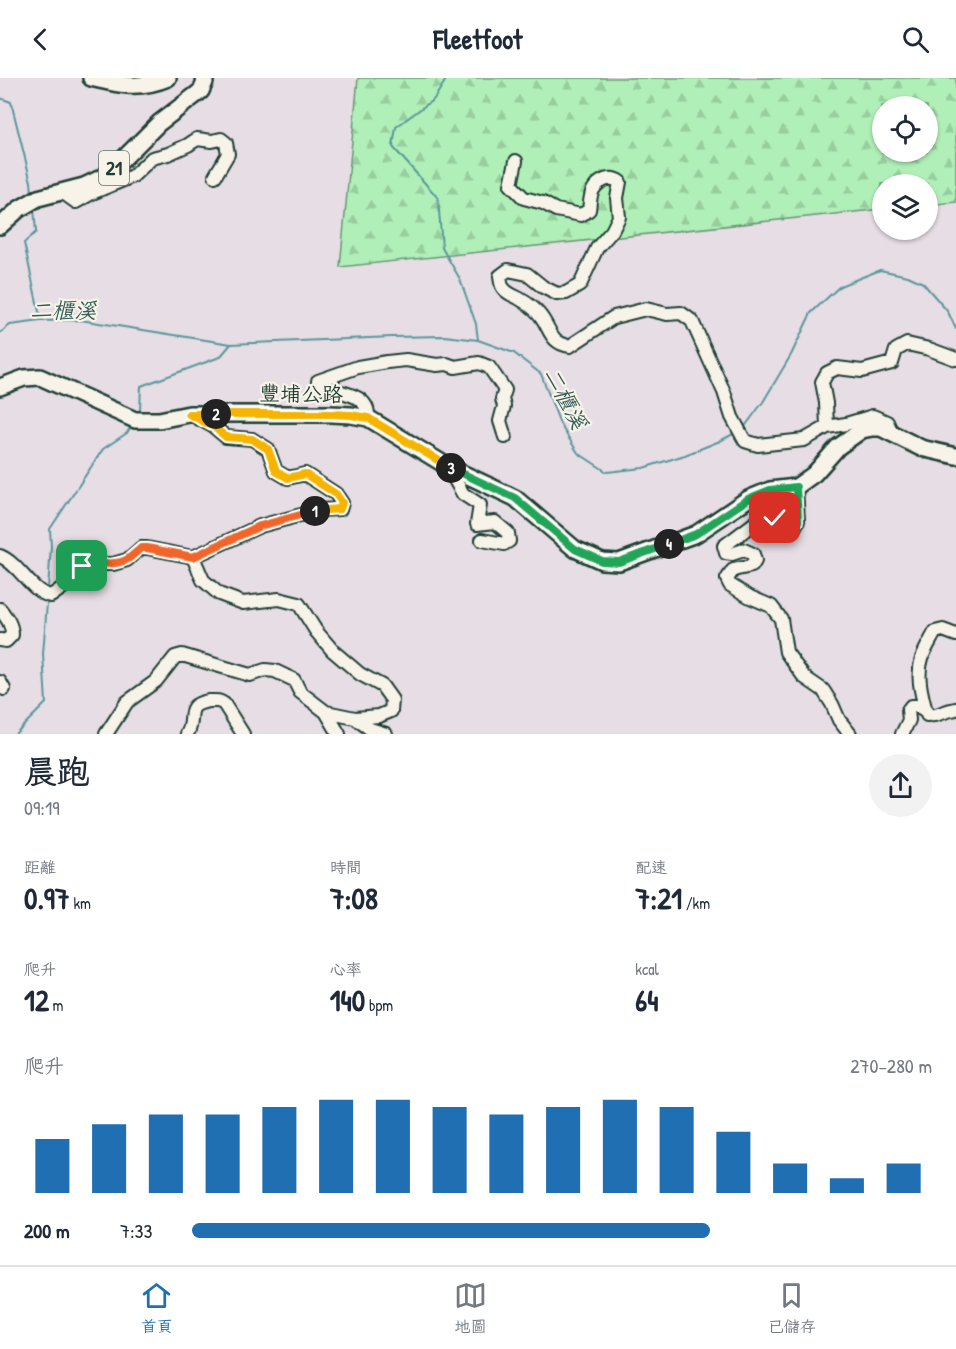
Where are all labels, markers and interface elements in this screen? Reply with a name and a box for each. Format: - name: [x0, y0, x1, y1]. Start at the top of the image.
- text: Fleetfoot: [434, 21, 522, 57]
- icon: back: [24, 23, 57, 56]
- icon: search: [899, 23, 932, 56]
- map controls: [872, 96, 938, 240]
- button: locate: [872, 96, 938, 162]
- road number: 21: [99, 151, 129, 185]
- button: layers: [872, 174, 938, 240]
- water label: 二櫃溪: [30, 295, 97, 325]
- water label: 二櫃溪: [537, 362, 595, 435]
- street label: 豐埔公路: [259, 378, 343, 409]
- pin: 2: [201, 399, 231, 429]
- text: 2: [212, 403, 220, 425]
- pin: 3: [436, 453, 466, 483]
- text: 3: [447, 457, 455, 479]
- pin: [749, 492, 800, 543]
- pin: 1: [300, 496, 330, 526]
- text: 1: [312, 500, 318, 522]
- icon: check: [758, 501, 791, 534]
- pin: 4: [654, 529, 684, 559]
- text: 4: [666, 533, 672, 555]
- pin: [56, 540, 107, 591]
- icon: arrive: [65, 549, 98, 582]
- text: 晨跑: [24, 749, 90, 793]
- button: share: [869, 754, 932, 817]
- text: 09:19: [24, 794, 60, 821]
- text: 距離: [24, 856, 56, 878]
- text: 時間: [330, 856, 362, 878]
- text: 配速: [635, 856, 667, 878]
- text: 0.97: [24, 878, 70, 918]
- text: 7:08: [330, 878, 378, 918]
- text: 7:21: [635, 878, 682, 918]
- text: km: [70, 892, 91, 914]
- text: /km: [682, 892, 710, 914]
- text: 爬升: [24, 958, 56, 980]
- text: 心率: [330, 958, 362, 980]
- text: kcal: [635, 958, 659, 980]
- text: 12: [24, 980, 49, 1020]
- text: 140: [330, 980, 365, 1020]
- text: 64: [635, 980, 659, 1020]
- text: m: [49, 994, 64, 1016]
- text: bpm: [365, 994, 393, 1016]
- text: 爬升: [24, 1052, 64, 1079]
- text: 270–280 m: [850, 1052, 932, 1079]
- text: 200 m: [24, 1217, 69, 1244]
- text: 7:33: [120, 1217, 152, 1244]
- tab: 首頁: [140, 1279, 173, 1337]
- tab: 地圖: [454, 1279, 487, 1337]
- tab: 已儲存: [768, 1279, 816, 1337]

